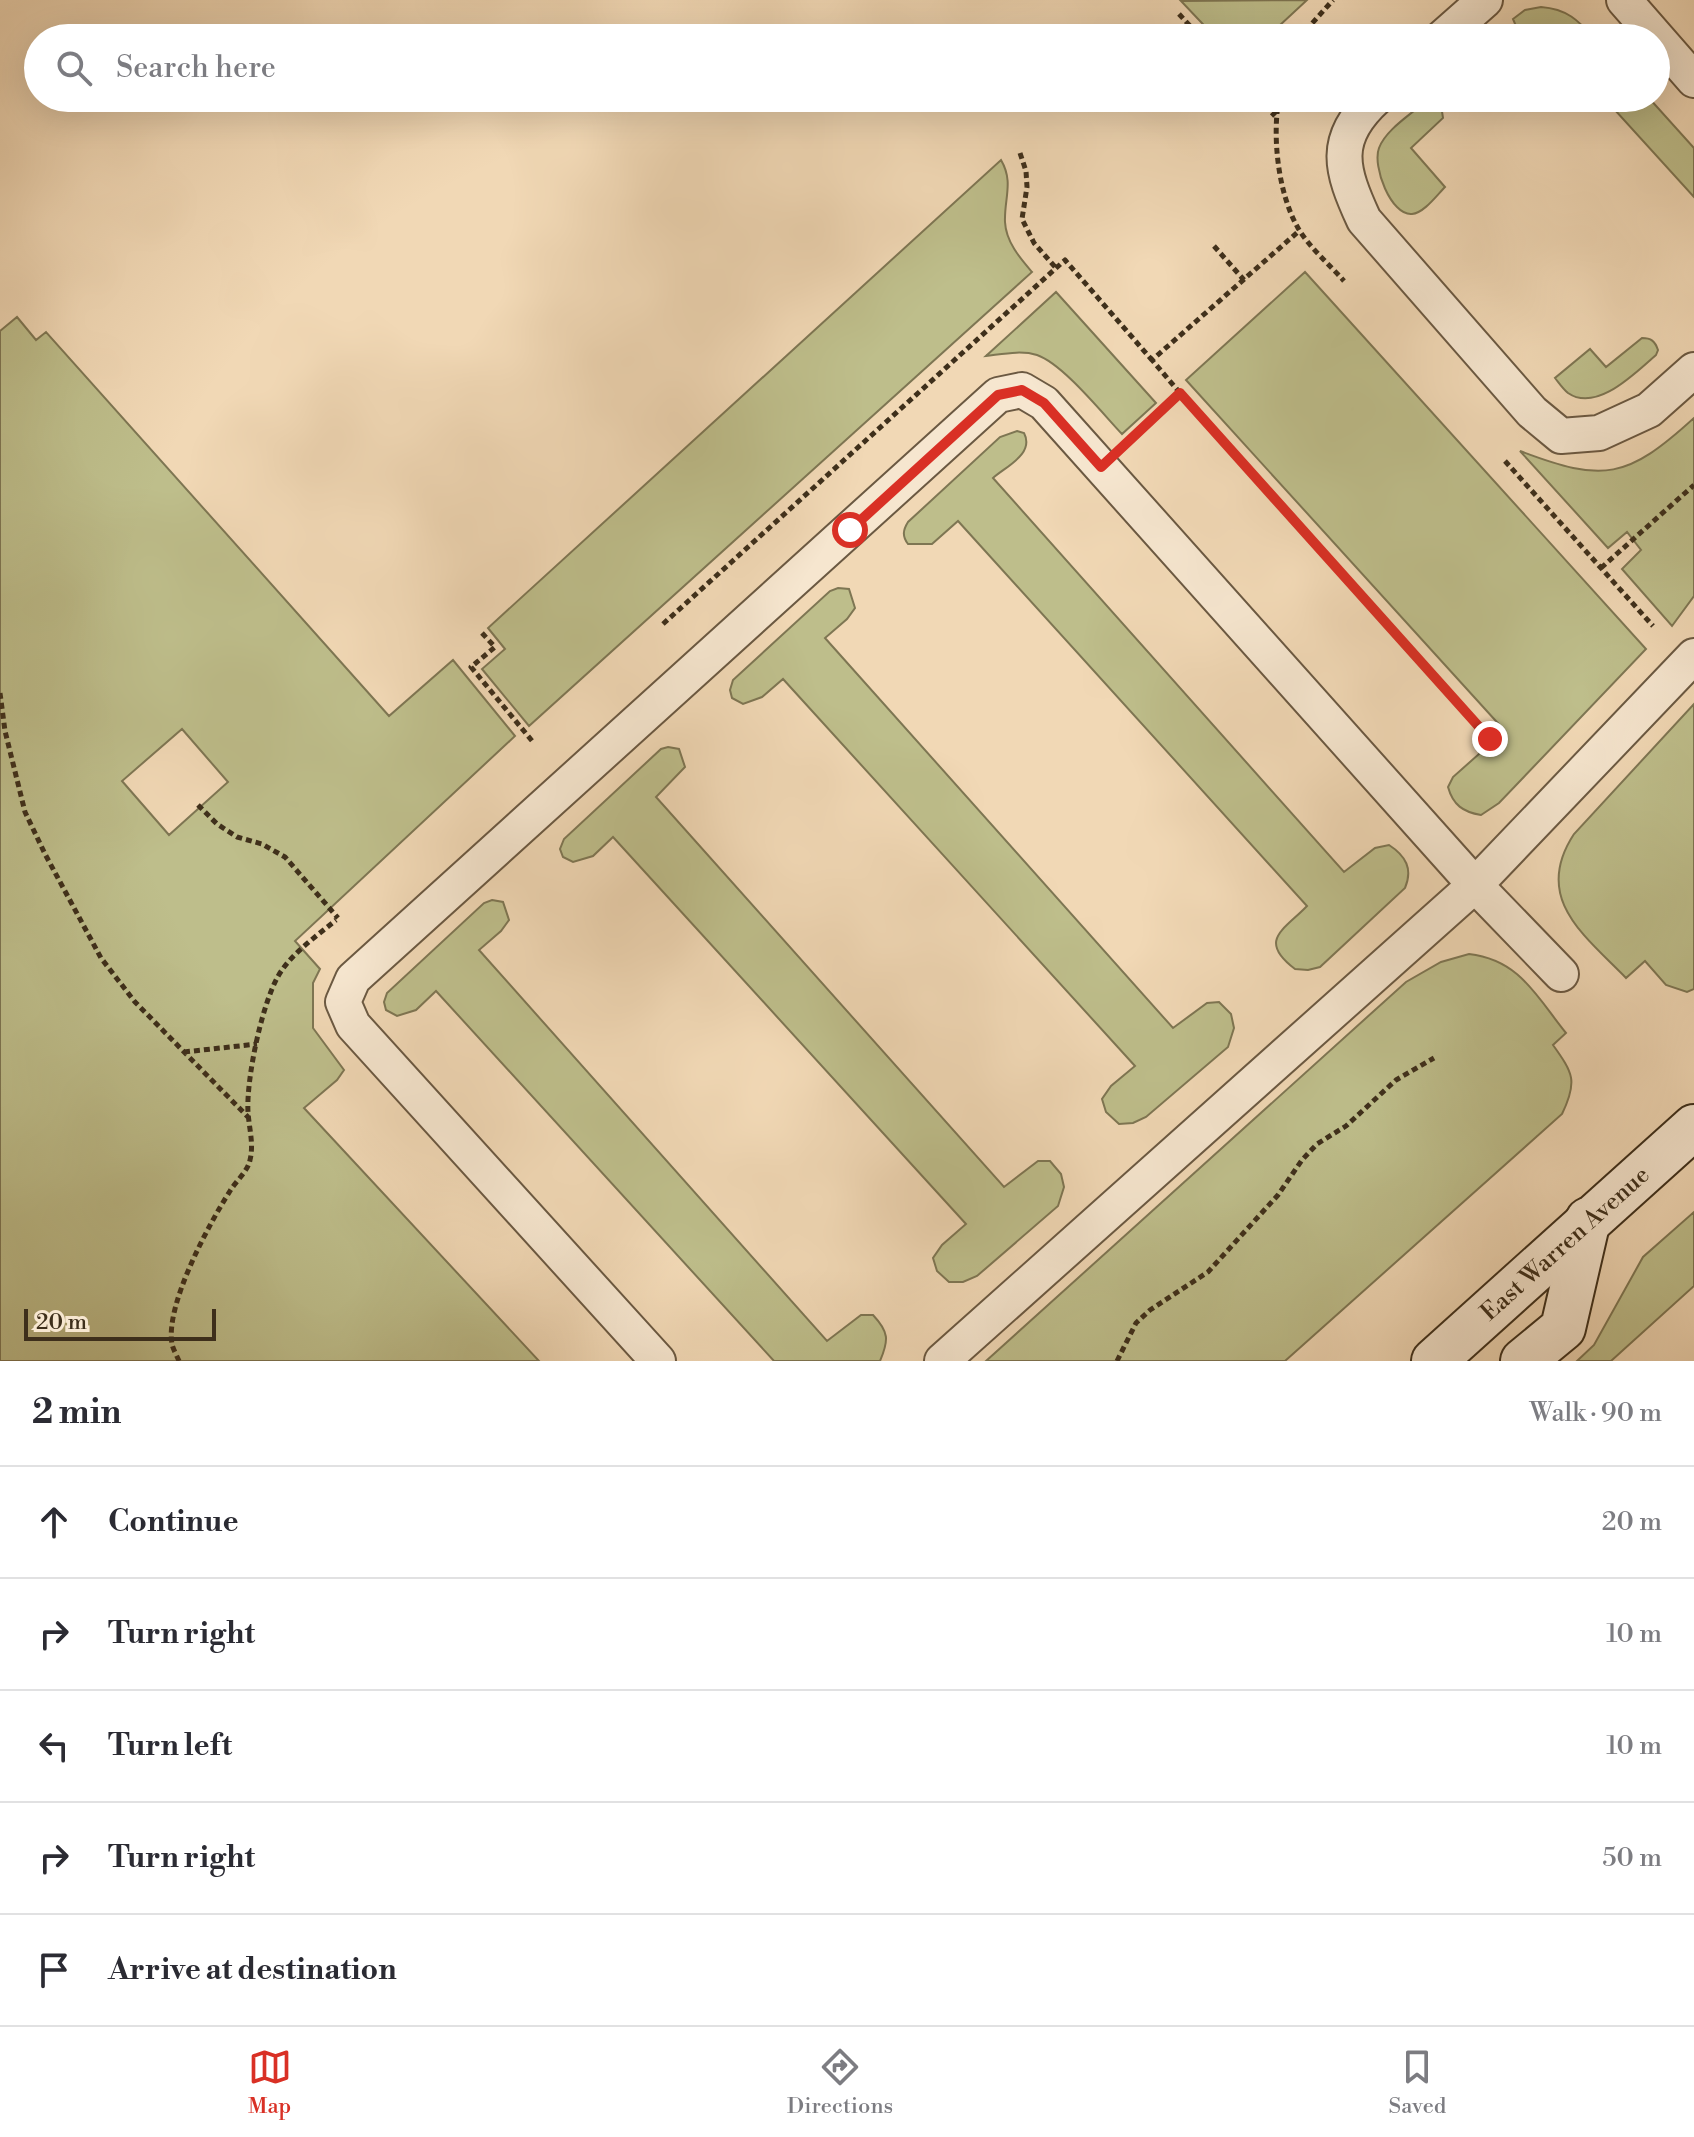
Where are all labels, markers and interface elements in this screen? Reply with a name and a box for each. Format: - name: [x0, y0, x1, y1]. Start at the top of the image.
- search box: [24, 24, 1670, 112]
- icon: search: [52, 46, 96, 90]
- text: Search here: [116, 49, 276, 87]
- route start: [832, 512, 868, 548]
- route end: [1472, 721, 1508, 757]
- street label: East Warren Avenue: [1475, 1160, 1656, 1328]
- scale bar: [24, 1305, 216, 1341]
- text: 20 m: [36, 1309, 87, 1336]
- text: 2 min: [32, 1392, 121, 1434]
- text: Walk · 90 m: [1530, 1397, 1662, 1429]
- icon: ahead: [32, 1500, 76, 1544]
- text: Continue: [108, 1503, 239, 1541]
- text: 20 m: [1602, 1506, 1662, 1538]
- icon: right: [32, 1612, 76, 1656]
- text: Turn right: [108, 1615, 255, 1653]
- text: 10 m: [1606, 1618, 1662, 1650]
- icon: left: [32, 1724, 76, 1768]
- text: Turn left: [108, 1727, 232, 1765]
- text: 10 m: [1606, 1730, 1662, 1762]
- icon: right: [32, 1836, 76, 1880]
- text: Turn right: [108, 1839, 255, 1877]
- text: 50 m: [1602, 1842, 1662, 1874]
- icon: arrive: [32, 1948, 76, 1992]
- text: Arrive at destination: [108, 1951, 397, 1989]
- tab: Map: [248, 2045, 292, 2120]
- tab: Directions: [787, 2045, 893, 2120]
- tab: Saved: [1389, 2045, 1446, 2120]

